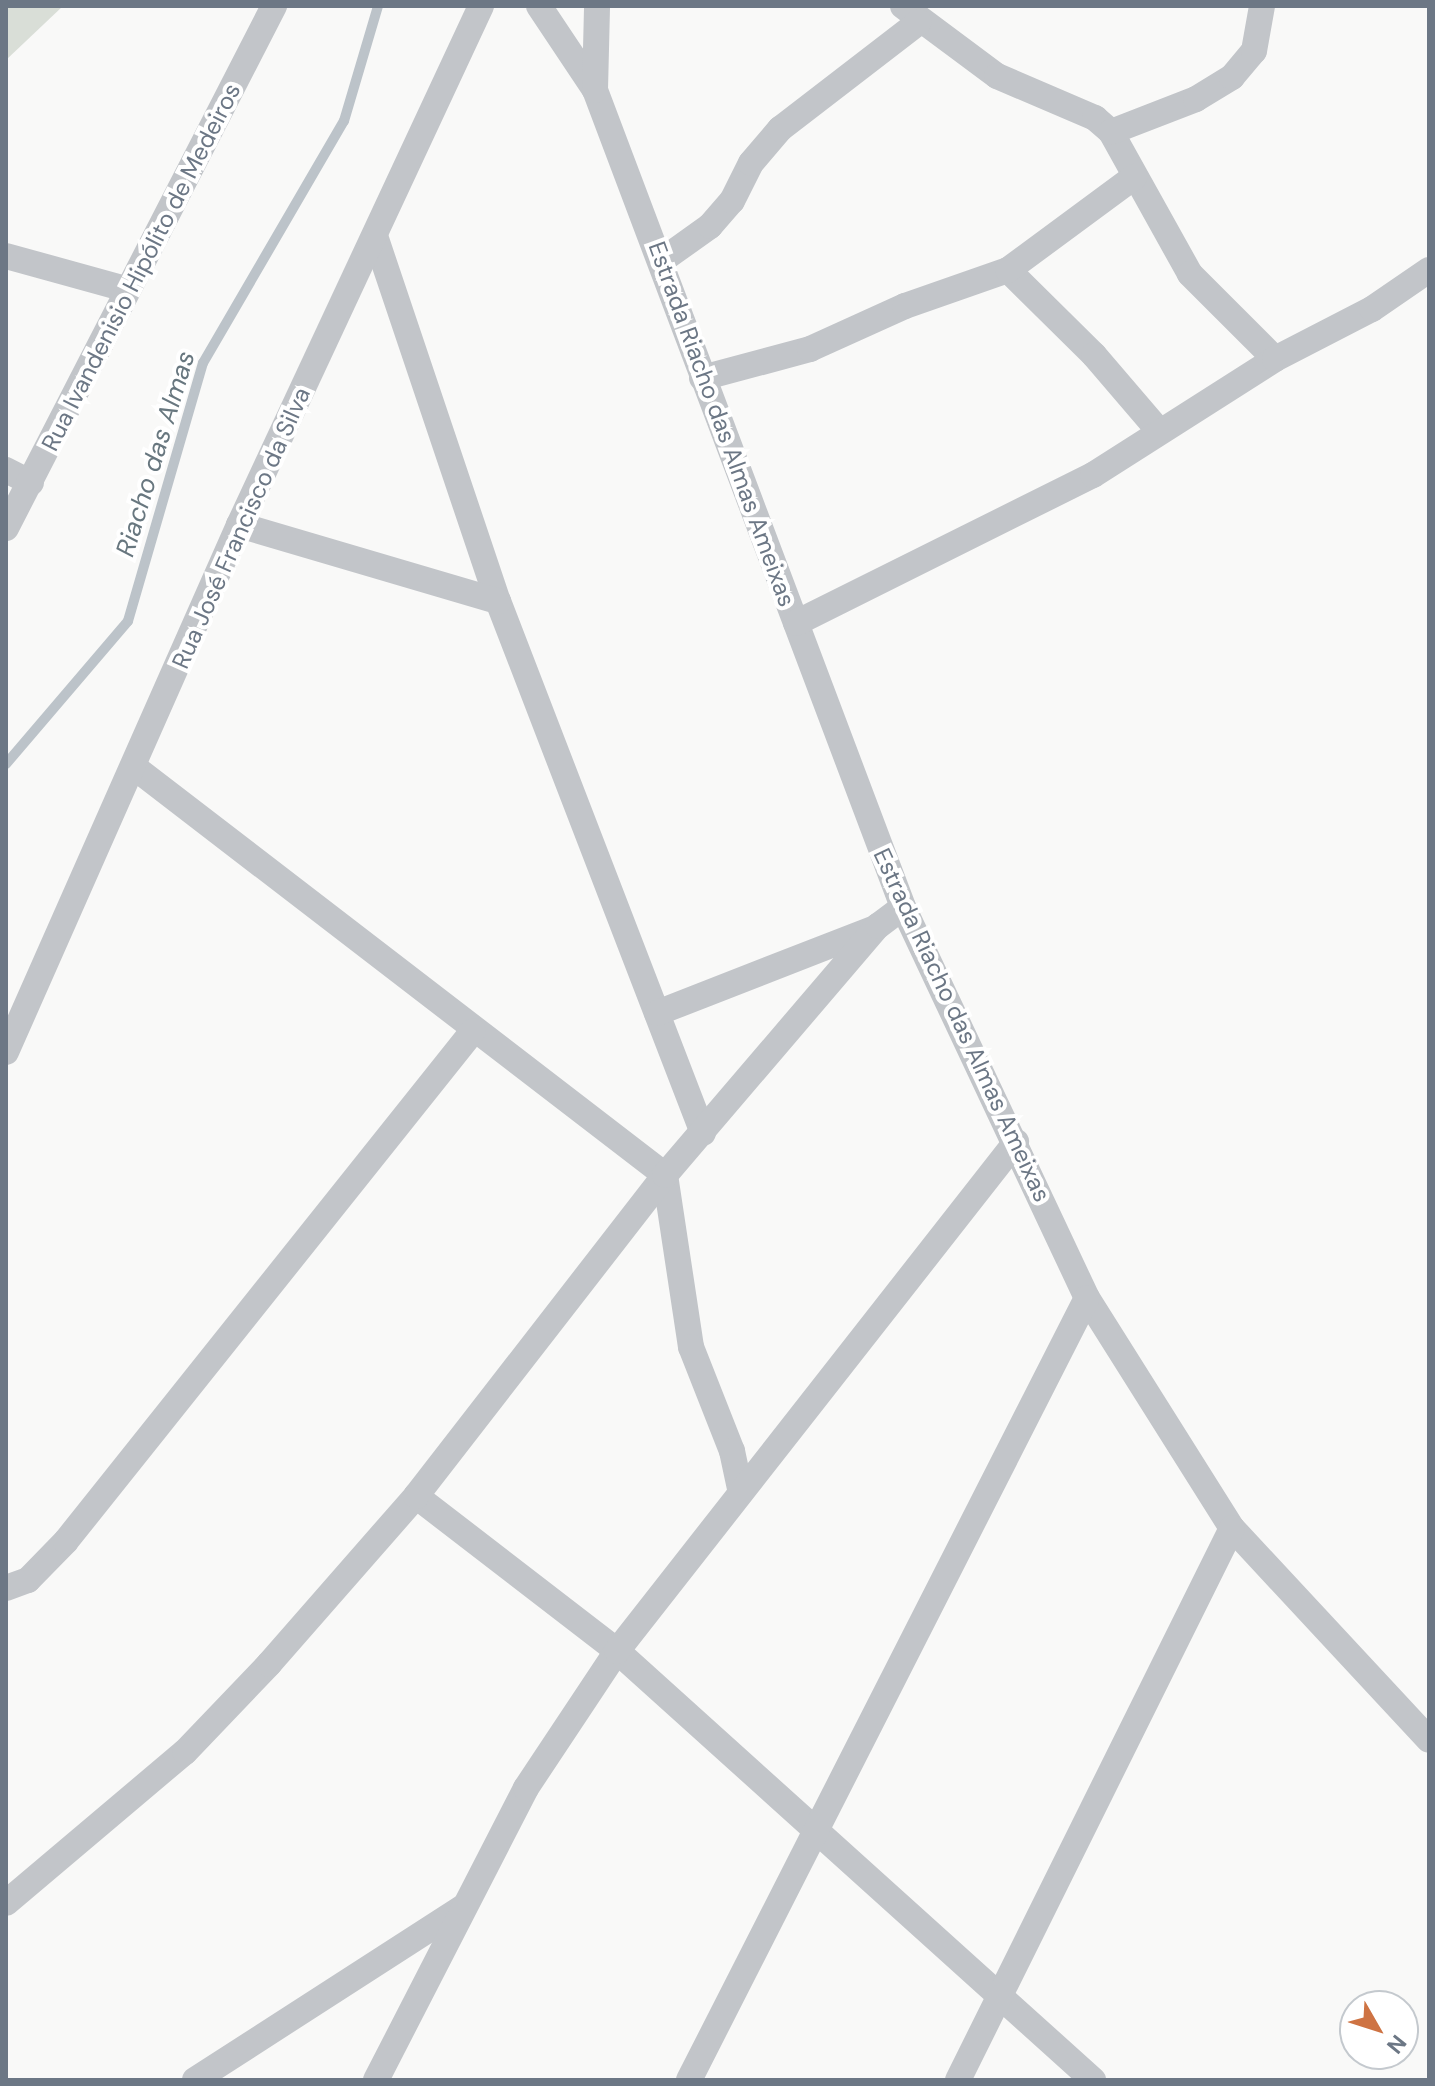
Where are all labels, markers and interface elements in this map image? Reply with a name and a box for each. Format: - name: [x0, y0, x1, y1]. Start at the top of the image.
- street label: Rua Ivandenisio Hipólito de Medeiros: [35, 78, 247, 456]
- street label: Estrada Riacho das Almas Ameixas: [642, 237, 802, 611]
- water label: Riacho das Almas: [110, 347, 202, 561]
- street label: Rua José Francisco da Silva: [166, 383, 316, 673]
- street label: Estrada Riacho das Almas Ameixas: [867, 844, 1057, 1206]
- north arrow: [1339, 1990, 1419, 2070]
- text: N: [1380, 2029, 1413, 2060]

